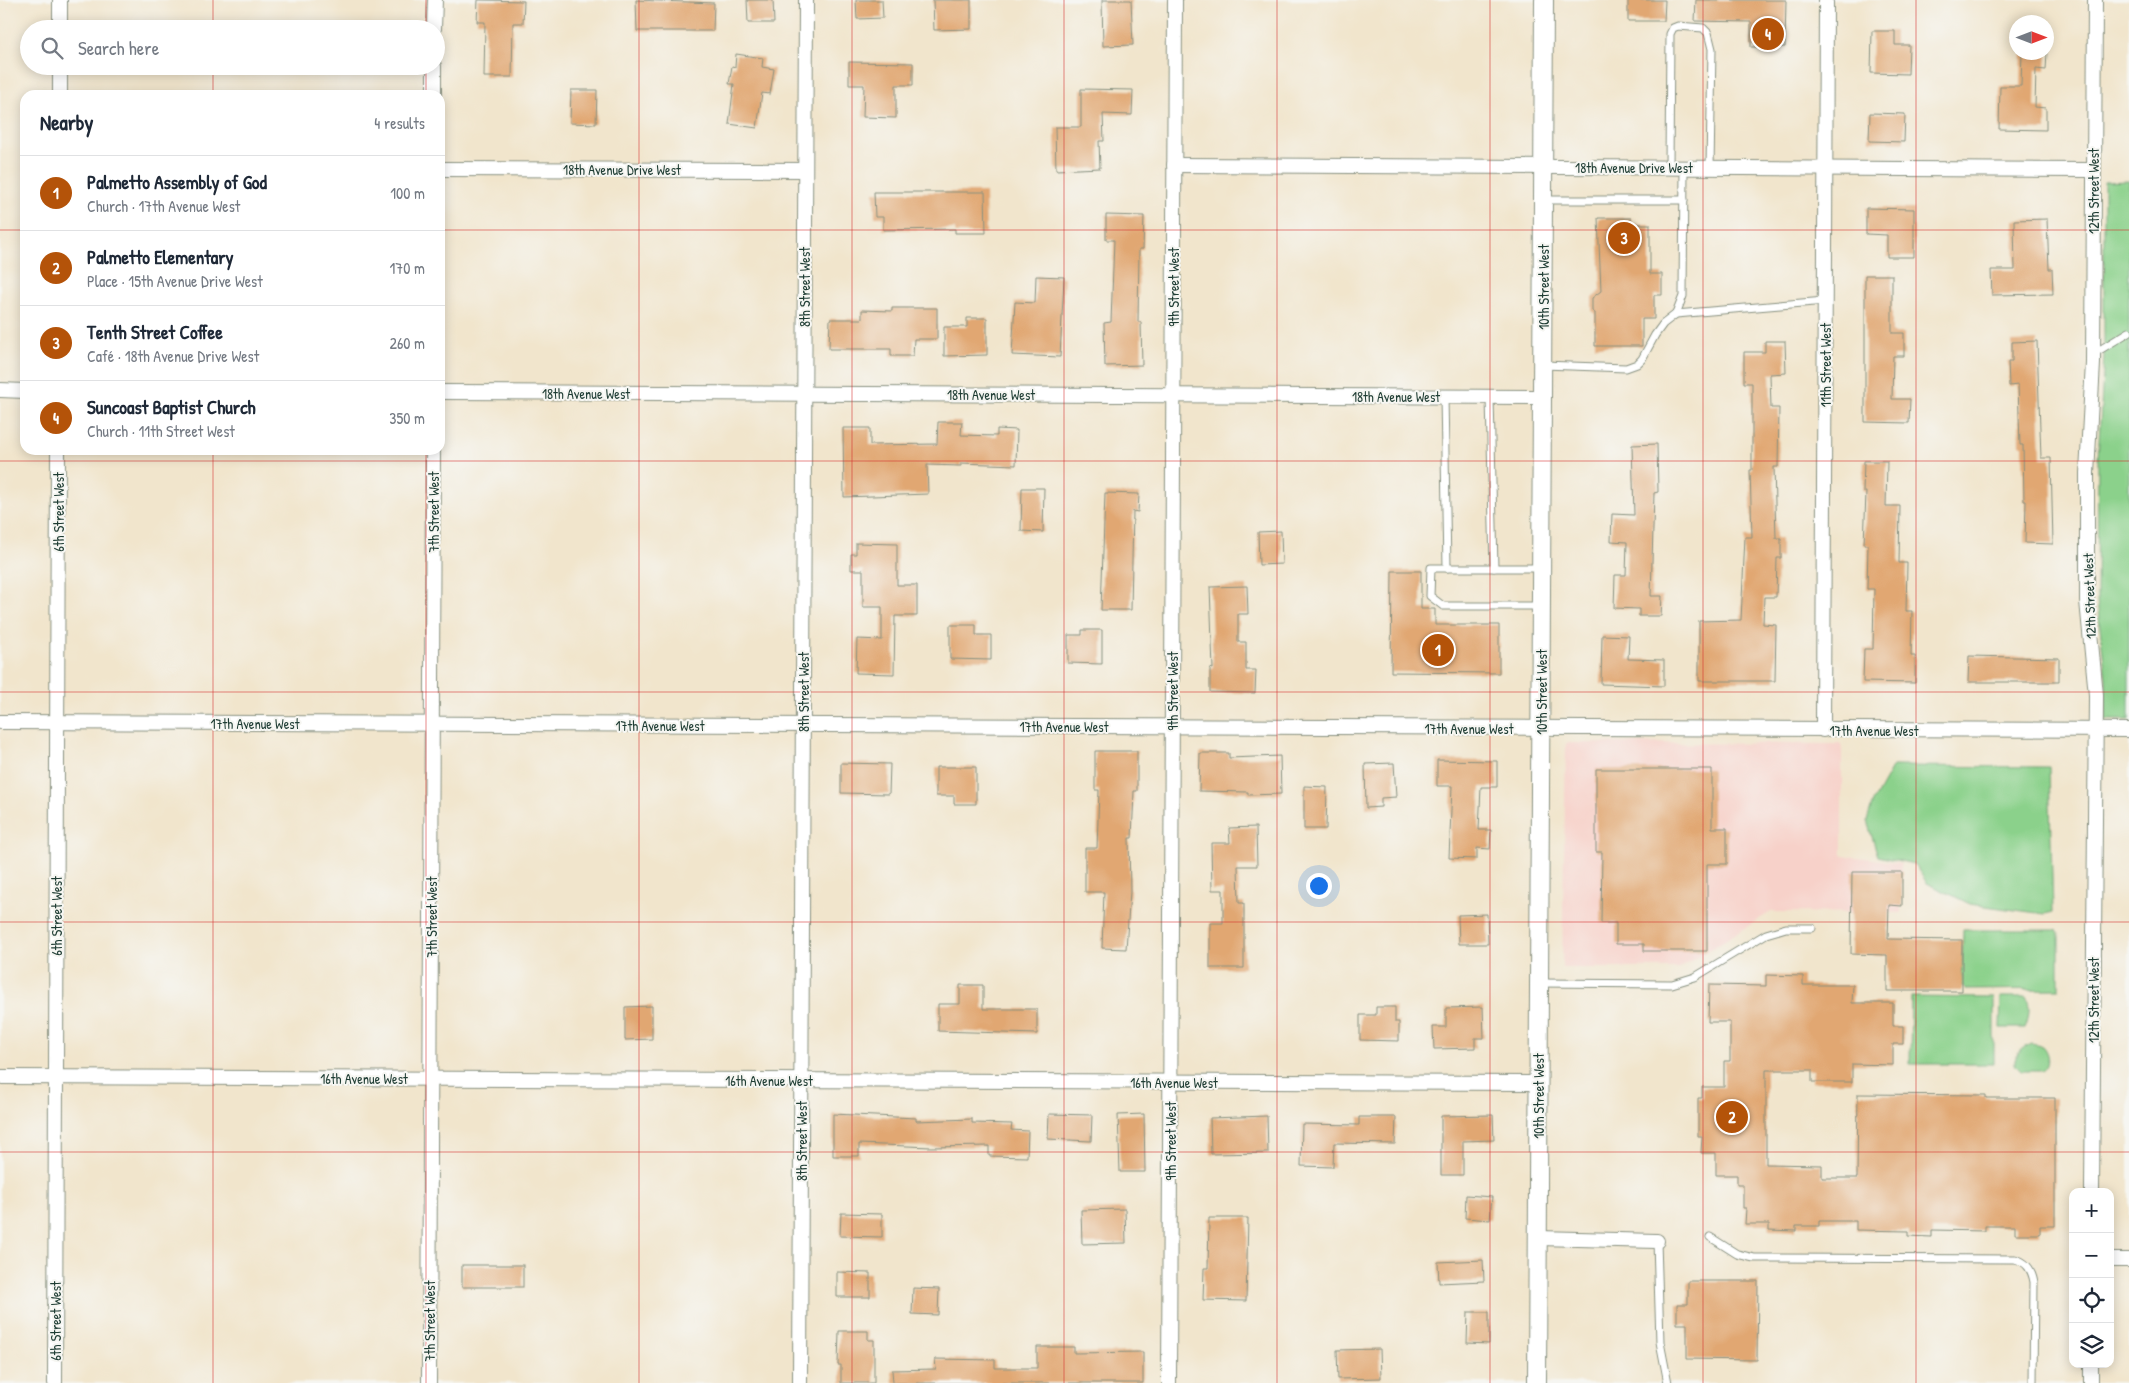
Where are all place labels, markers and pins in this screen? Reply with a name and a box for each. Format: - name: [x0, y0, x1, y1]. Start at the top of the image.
- pin: 4: [1752, 15, 1784, 53]
- pin: 3: [1608, 219, 1640, 257]
- pin: 1: [1422, 631, 1454, 669]
- pin: 2: [1716, 1098, 1748, 1136]

